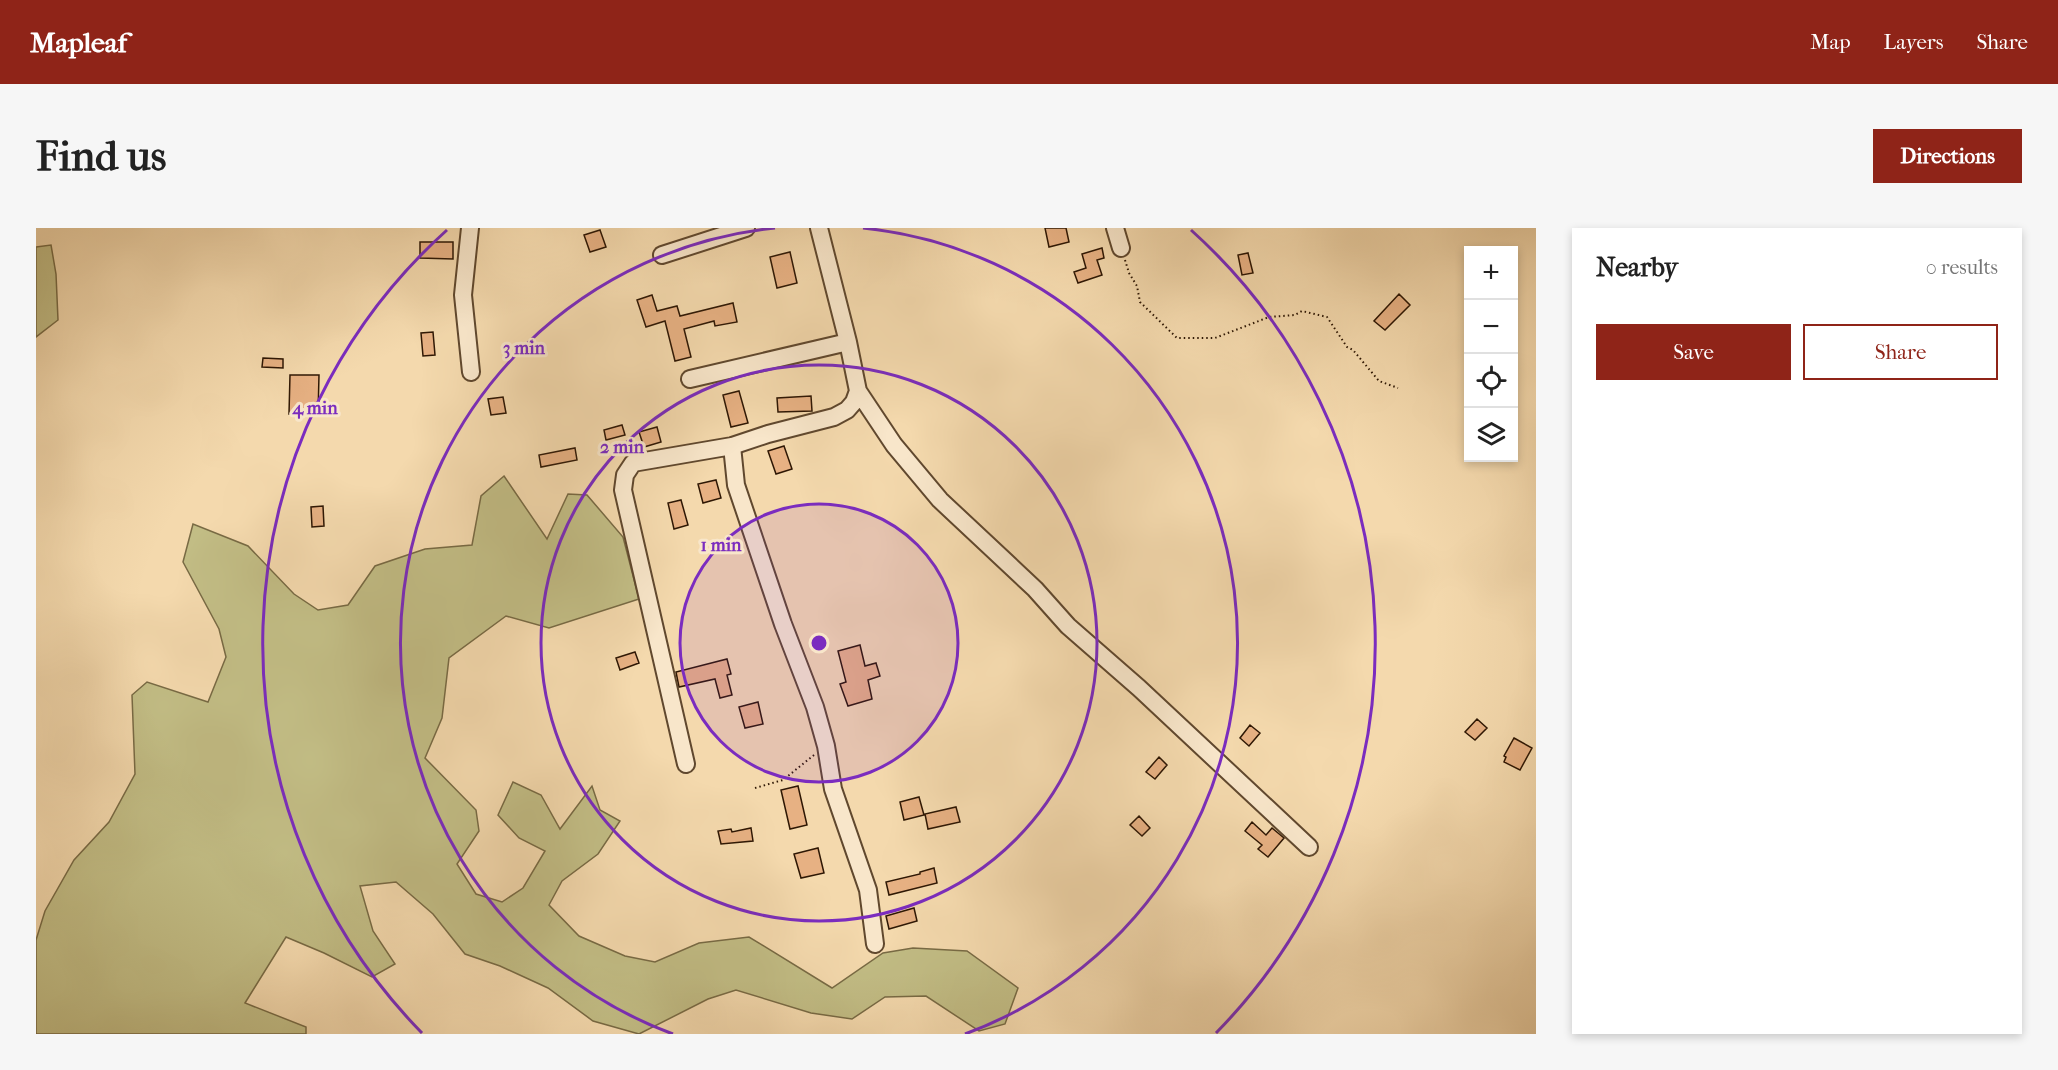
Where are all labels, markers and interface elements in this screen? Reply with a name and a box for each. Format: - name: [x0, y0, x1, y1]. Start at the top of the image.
- text: Mapleaf: [30, 26, 127, 59]
- text: Map: [1810, 30, 1851, 54]
- text: Layers: [1884, 30, 1943, 54]
- text: Share: [1976, 30, 2028, 54]
- button: Directions: [1873, 129, 2022, 183]
- text: Find us: [36, 132, 166, 181]
- map controls: [1464, 246, 1518, 462]
- button: +: [1464, 246, 1518, 300]
- text: Nearby: [1596, 252, 1678, 283]
- text: 0 results: [1926, 256, 1998, 279]
- button: −: [1464, 300, 1518, 354]
- button: Save: [1596, 324, 1791, 380]
- button: Share: [1803, 324, 1998, 380]
- text: 3 min: [503, 338, 546, 359]
- button: locate: [1464, 354, 1518, 408]
- text: 4 min: [291, 398, 338, 419]
- button: layers: [1464, 408, 1518, 462]
- text: 2 min: [600, 437, 644, 458]
- text: 1 min: [700, 535, 742, 556]
- centre of rings: [809, 633, 829, 653]

